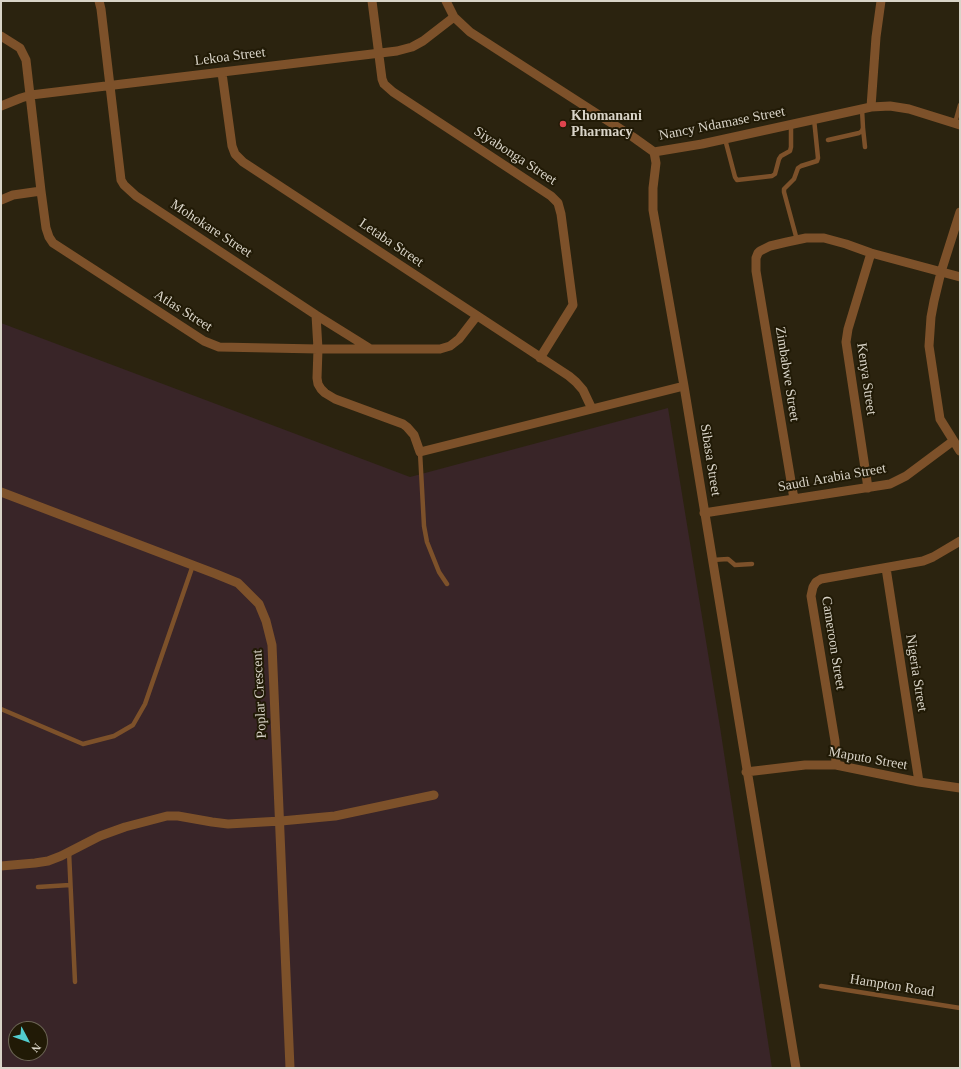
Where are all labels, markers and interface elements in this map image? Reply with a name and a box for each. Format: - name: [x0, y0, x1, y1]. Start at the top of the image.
- street label: Lekoa Street: [194, 44, 266, 70]
- street label: Nancy Ndamase Street: [657, 104, 787, 144]
- place label: Khomanani Pharmacy: [571, 108, 642, 140]
- marker: Khomanani Pharmacy: [558, 119, 568, 129]
- street label: Siyabonga Street: [470, 123, 560, 189]
- street label: Mohokare Street: [167, 196, 255, 262]
- street label: Letaba Street: [356, 215, 426, 271]
- street label: Atlas Street: [151, 286, 215, 336]
- street label: Zimbabwe Street: [771, 325, 803, 423]
- street label: Kenya Street: [853, 342, 879, 416]
- street label: Sibasa Street: [696, 423, 724, 497]
- street label: Saudi Arabia Street: [777, 460, 887, 496]
- street label: Cameroon Street: [817, 595, 849, 691]
- street label: Nigeria Street: [902, 633, 930, 713]
- street label: Poplar Crescent: [249, 649, 271, 739]
- street label: Maputo Street: [827, 744, 909, 774]
- street label: Hampton Road: [849, 971, 935, 1001]
- north arrow: [8, 1021, 48, 1061]
- text: N: [29, 1041, 43, 1055]

